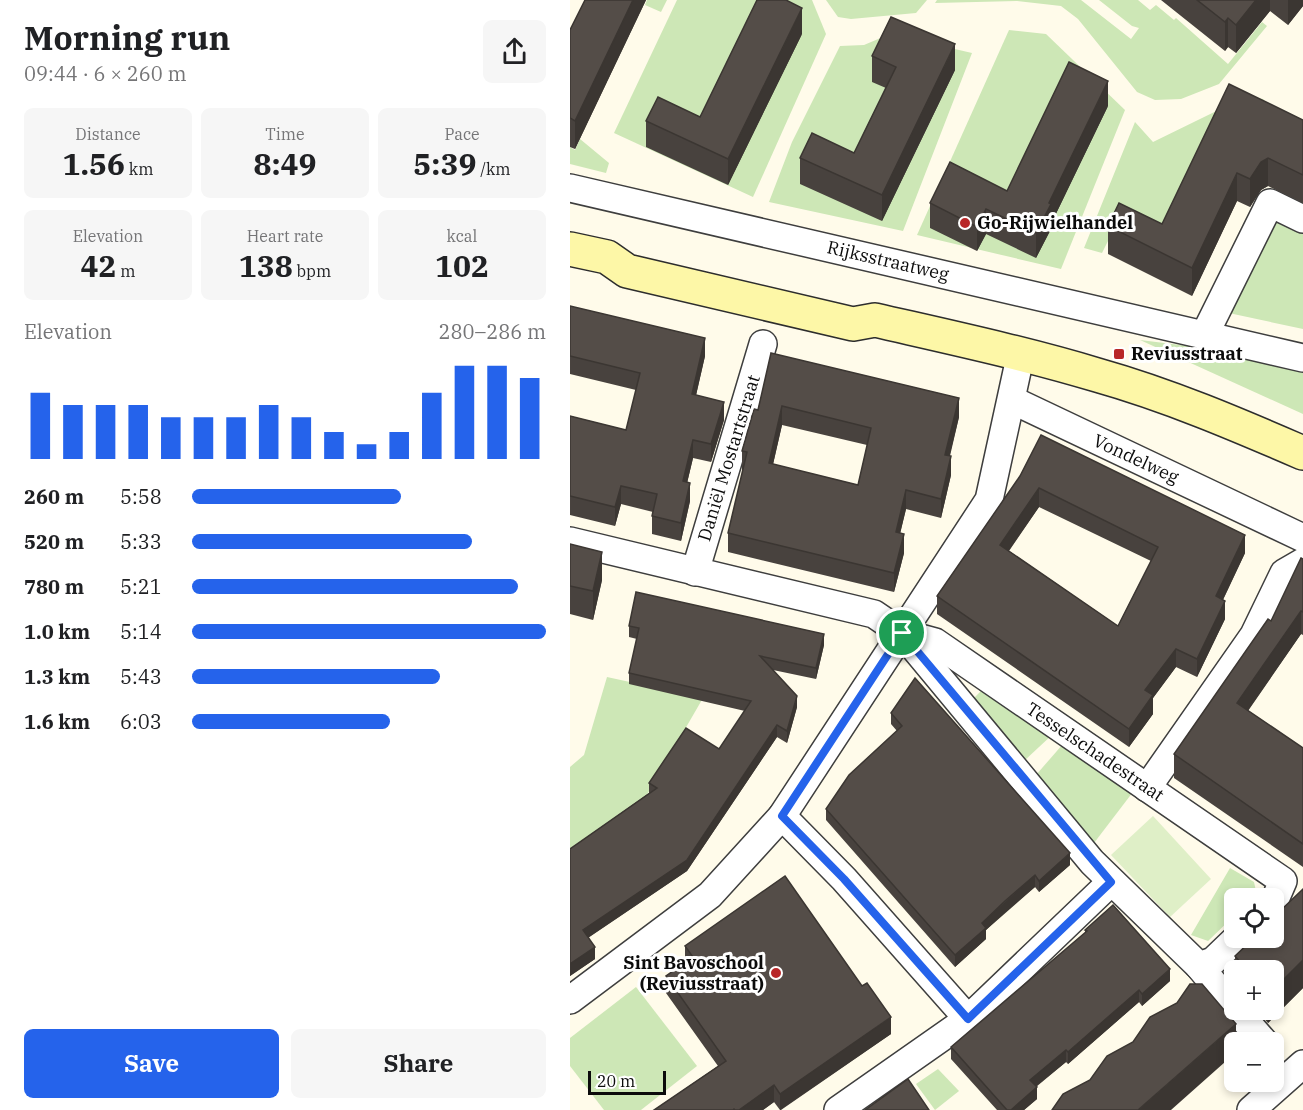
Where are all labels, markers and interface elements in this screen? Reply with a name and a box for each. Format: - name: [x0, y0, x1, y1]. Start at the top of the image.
- text: Morning run: [24, 16, 230, 59]
- button: share: [483, 20, 546, 83]
- text: 09:44 · 6 × 260 m: [24, 60, 187, 87]
- text: Distance: [75, 124, 141, 144]
- text: Time: [265, 124, 305, 144]
- text: Pace: [444, 124, 480, 144]
- text: 1.56: [63, 144, 125, 183]
- text: 8:49: [253, 144, 317, 183]
- text: 5:39: [413, 144, 476, 183]
- text: km: [125, 159, 153, 179]
- text: /km: [476, 159, 511, 179]
- place label: Go-Rijwielhandel: [977, 211, 1133, 234]
- marker: Go-Rijwielhandel: [958, 216, 972, 230]
- text: Elevation: [73, 226, 143, 246]
- text: Heart rate: [247, 226, 323, 246]
- text: kcal: [447, 226, 477, 246]
- street label: Rijksstraatweg: [825, 235, 952, 286]
- text: 42: [81, 246, 117, 285]
- text: 138: [239, 246, 293, 285]
- text: 102: [435, 246, 489, 285]
- text: m: [117, 261, 135, 281]
- text: bpm: [293, 261, 331, 281]
- text: Elevation: [24, 318, 112, 345]
- text: 280–286 m: [439, 318, 546, 345]
- place label: Reviusstraat: [1131, 342, 1243, 365]
- marker: Reviusstraat: [1112, 347, 1126, 361]
- street label: Daniël Mostartstraat: [692, 372, 765, 544]
- street label: Vondelweg: [1090, 429, 1183, 488]
- text: 260 m: [24, 483, 84, 510]
- text: 5:58: [120, 483, 162, 510]
- text: 520 m: [24, 528, 84, 555]
- text: 5:33: [120, 528, 162, 555]
- text: 780 m: [24, 573, 84, 600]
- text: 5:21: [120, 573, 162, 600]
- pin: [876, 607, 927, 658]
- icon: arrive: [885, 616, 918, 649]
- text: 1.0 km: [24, 618, 90, 645]
- text: 5:14: [120, 618, 162, 645]
- text: 1.3 km: [24, 663, 90, 690]
- text: 5:43: [120, 663, 162, 690]
- street label: Tesselschadestraat: [1022, 697, 1169, 806]
- text: 1.6 km: [24, 708, 90, 735]
- text: 6:03: [120, 708, 162, 735]
- map controls: [1224, 888, 1284, 1092]
- button: locate: [1224, 888, 1284, 948]
- place label: Sint Bavoschool (Reviusstraat): [623, 951, 764, 995]
- button: +: [1224, 960, 1284, 1020]
- marker: Sint Bavoschool (Reviusstraat): [769, 966, 783, 980]
- button: Save: [24, 1029, 279, 1098]
- button: Share: [291, 1029, 546, 1098]
- button: −: [1224, 1032, 1284, 1092]
- scale bar: [588, 1068, 666, 1096]
- text: 20 m: [597, 1071, 635, 1091]

